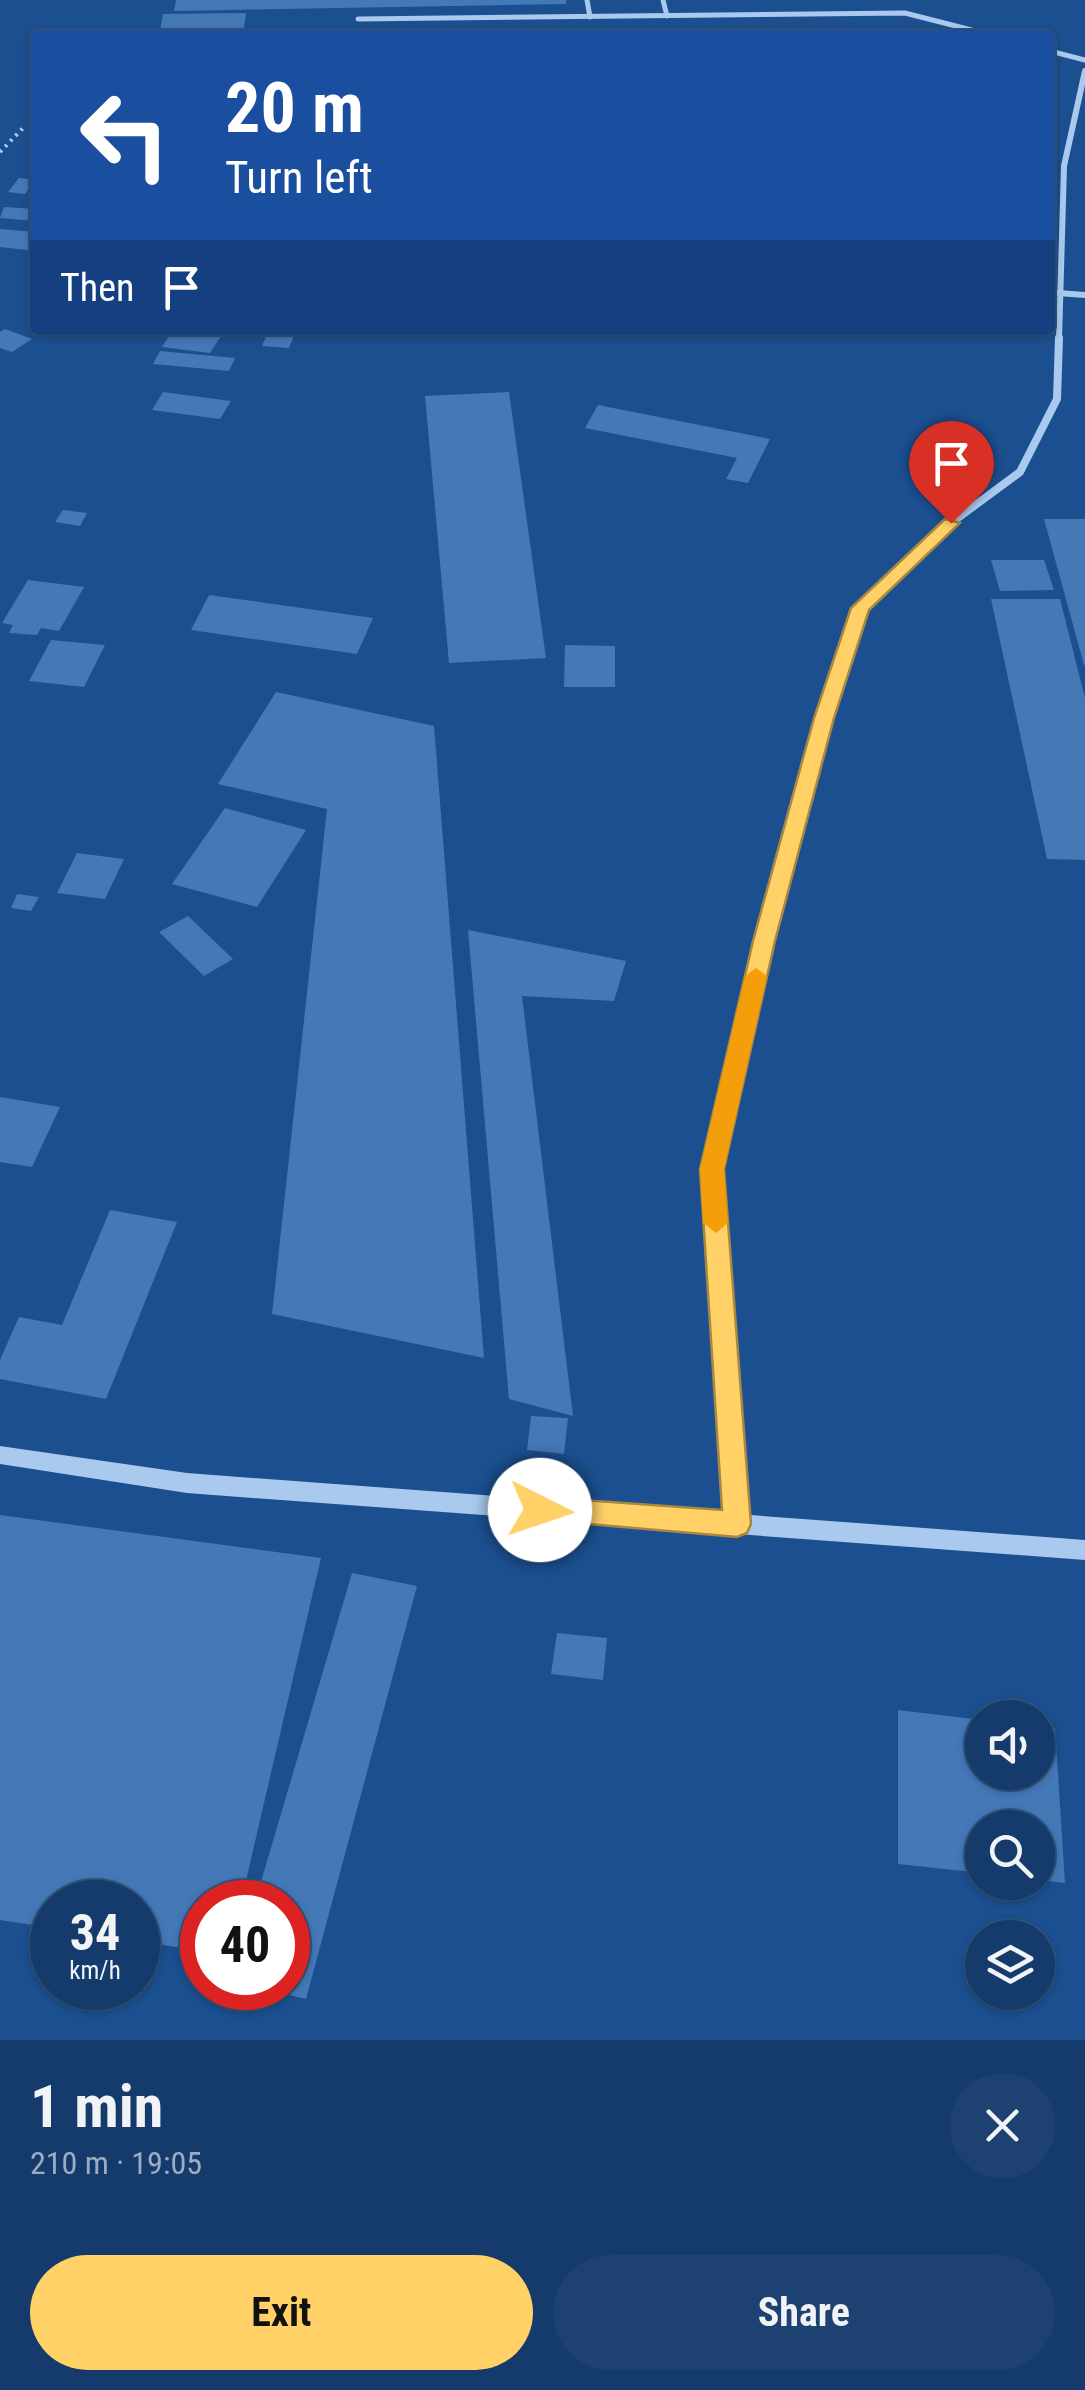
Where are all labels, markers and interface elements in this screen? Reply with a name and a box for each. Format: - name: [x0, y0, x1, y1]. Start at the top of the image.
- text: 20 m: [225, 67, 364, 149]
- icon: left: [60, 70, 190, 200]
- text: Turn left: [225, 151, 373, 204]
- icon: arrive: [154, 260, 209, 315]
- text: Then: [60, 266, 134, 310]
- pin: [909, 421, 994, 524]
- icon: arrive: [924, 436, 979, 491]
- position arrow: [488, 1458, 592, 1562]
- map controls: [965, 1700, 1055, 2010]
- button: sound: [965, 1700, 1055, 1790]
- button: search: [965, 1810, 1055, 1900]
- speed limit sign: 40: [180, 1880, 310, 2010]
- text: 34: [70, 1904, 120, 1962]
- button: layers: [965, 1920, 1055, 2010]
- text: km/h: [69, 1956, 121, 1985]
- text: 1 min: [30, 2071, 163, 2142]
- button: close: [950, 2073, 1055, 2178]
- text: 210 m · 19:05: [30, 2144, 202, 2182]
- button: Exit: [30, 2255, 533, 2370]
- button: Share: [553, 2255, 1055, 2370]

